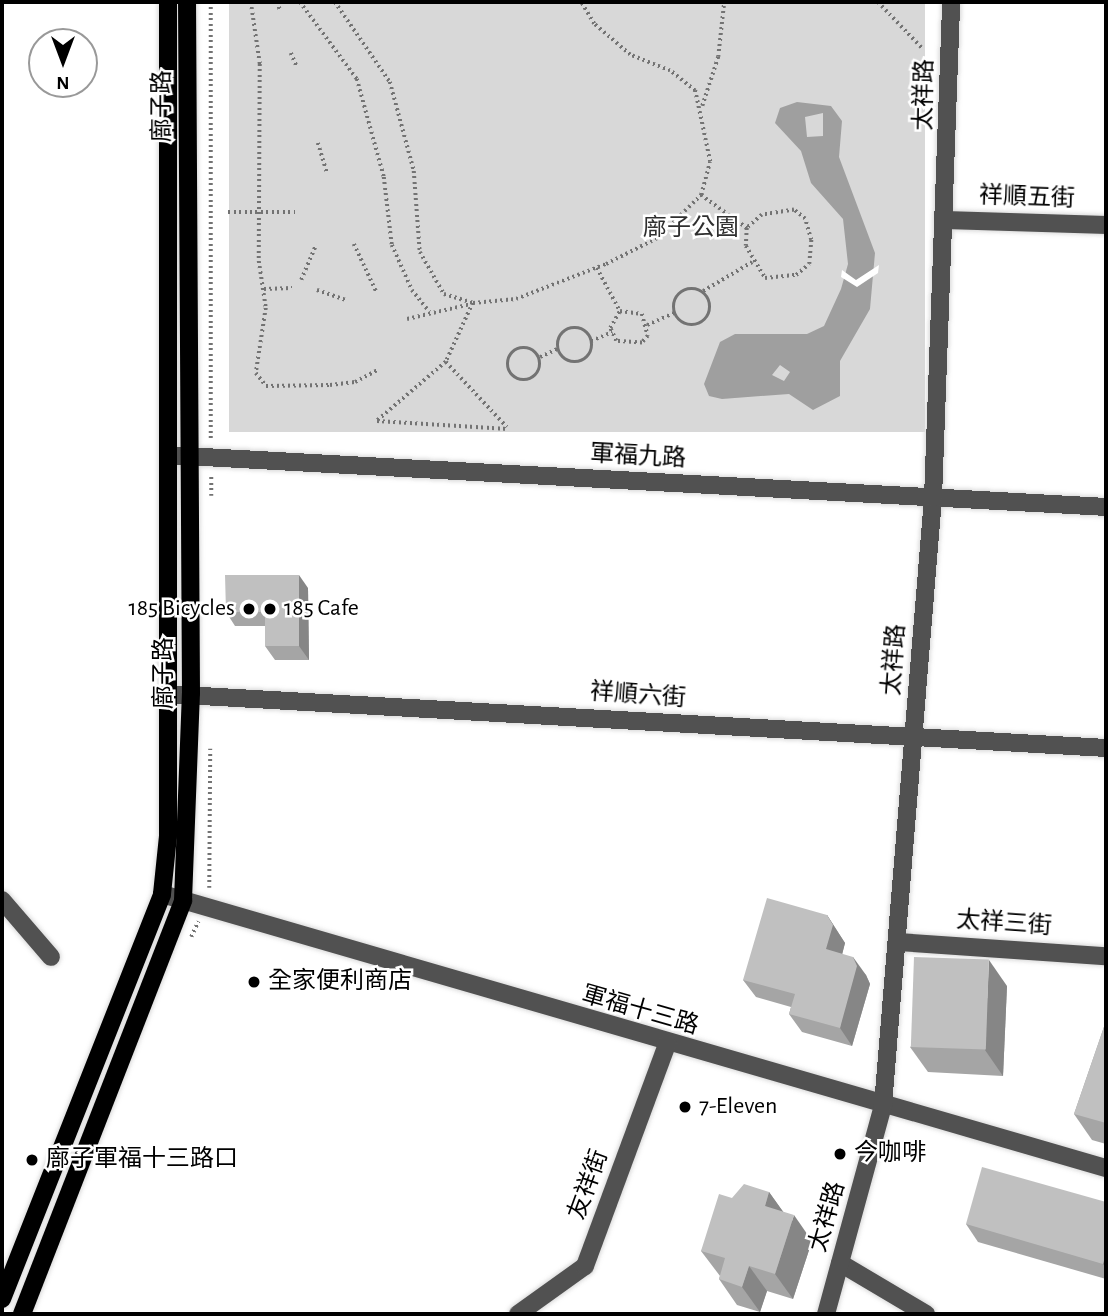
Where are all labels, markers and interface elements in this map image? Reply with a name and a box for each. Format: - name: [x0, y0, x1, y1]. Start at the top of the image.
- north arrow: [28, 28, 98, 98]
- street label: 太祥路: [910, 59, 940, 131]
- street label: 廍子路: [149, 70, 177, 142]
- text: N: [56, 73, 70, 92]
- street label: 祥順五街: [979, 182, 1075, 214]
- park label: 廍子公園: [643, 215, 739, 243]
- street label: 軍福九路: [589, 440, 687, 474]
- place label: 185 Bicycles: [128, 595, 235, 623]
- place label: 185 Cafe: [284, 595, 359, 623]
- marker: 185 Bicycles: [241, 601, 257, 617]
- marker: 185 Cafe: [262, 601, 278, 617]
- street label: 太祥路: [878, 623, 912, 697]
- street label: 廍子路: [151, 637, 179, 709]
- street label: 祥順六街: [589, 678, 687, 714]
- street label: 太祥三街: [955, 906, 1053, 942]
- place label: 全家便利商店: [268, 968, 412, 996]
- marker: 全家便利商店: [246, 974, 262, 990]
- street label: 軍福十三路: [578, 981, 702, 1041]
- place label: 7-Eleven: [699, 1093, 777, 1121]
- marker: 7-Eleven: [677, 1099, 693, 1115]
- place label: 今咖啡: [854, 1140, 926, 1168]
- place label: 廍子軍福十三路口: [46, 1146, 238, 1174]
- street label: 友祥街: [563, 1146, 615, 1224]
- marker: 今咖啡: [832, 1146, 848, 1162]
- marker: 廍子軍福十三路口: [24, 1152, 40, 1168]
- street label: 太祥路: [804, 1178, 852, 1256]

